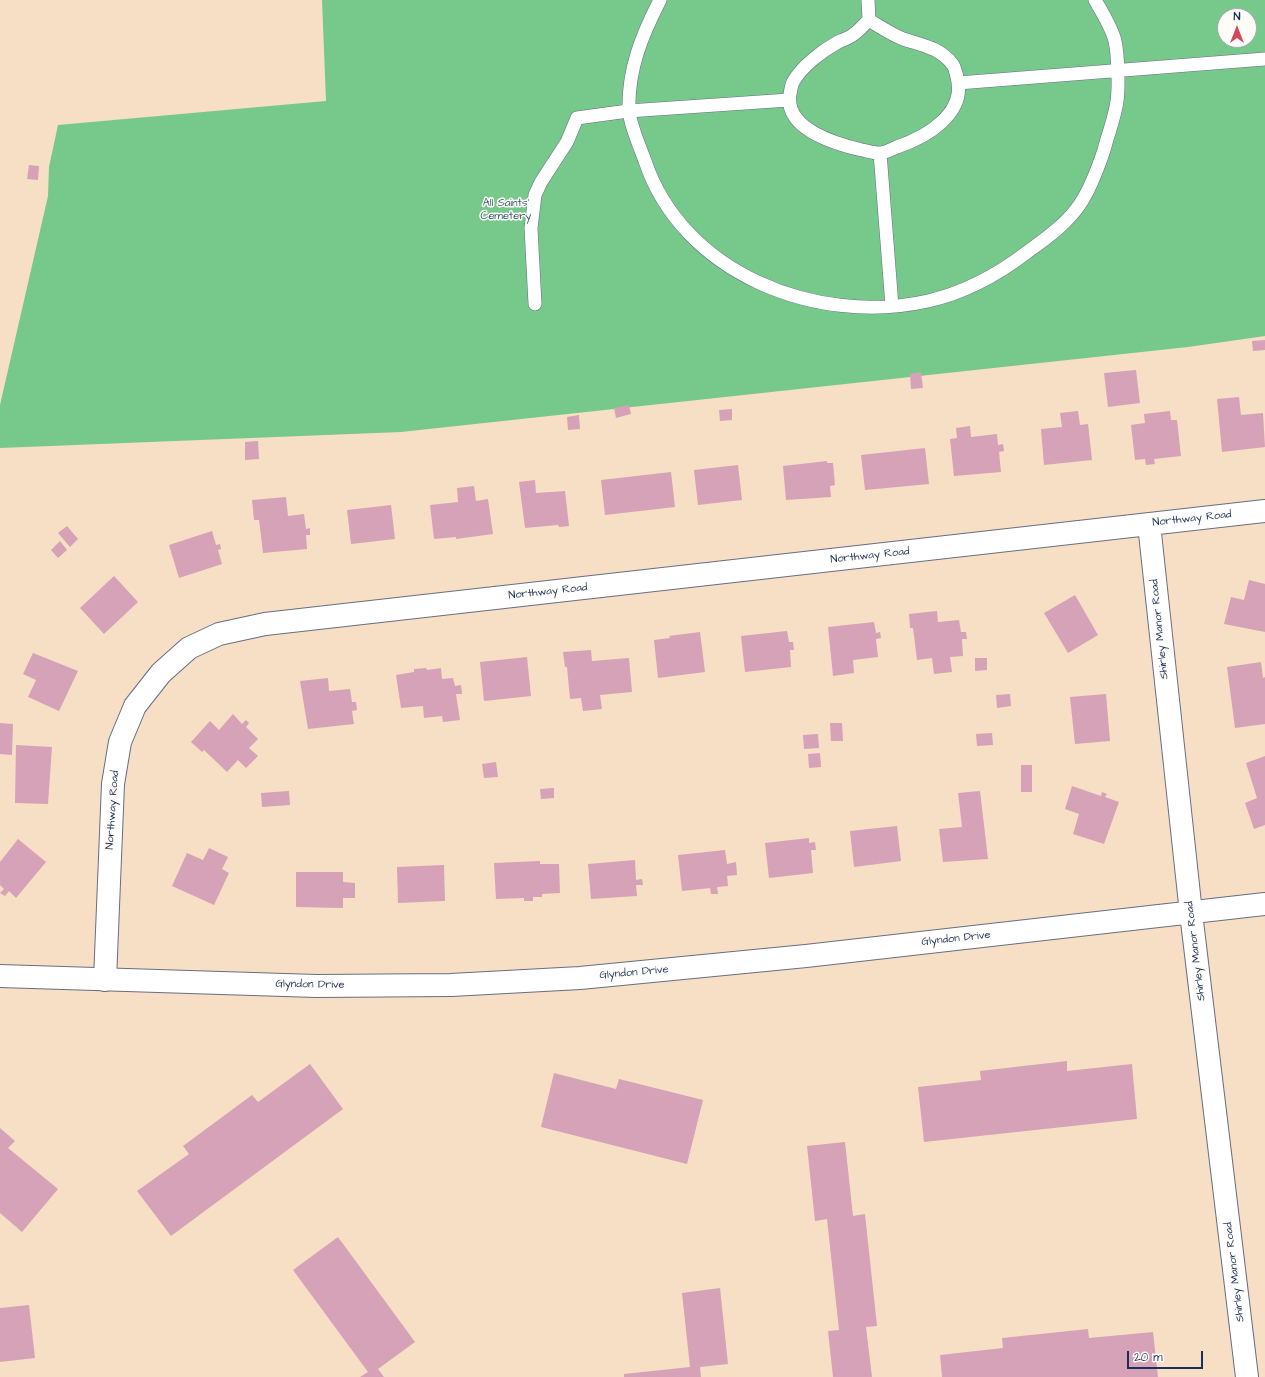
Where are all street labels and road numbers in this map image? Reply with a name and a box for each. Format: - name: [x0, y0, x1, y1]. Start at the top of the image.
- street label: Northway Road: [1152, 508, 1232, 530]
- street label: Northway Road: [830, 545, 910, 567]
- street label: Shirley Manor Road: [1148, 578, 1172, 680]
- street label: Northway Road: [508, 581, 588, 603]
- street label: Northway Road: [104, 770, 122, 850]
- street label: Shirley Manor Road: [1183, 900, 1209, 1002]
- street label: Glyndon Drive: [921, 929, 991, 949]
- street label: Glyndon Drive: [599, 963, 669, 983]
- street label: Glyndon Drive: [275, 978, 345, 992]
- street label: Shirley Manor Road: [1222, 1221, 1248, 1323]

